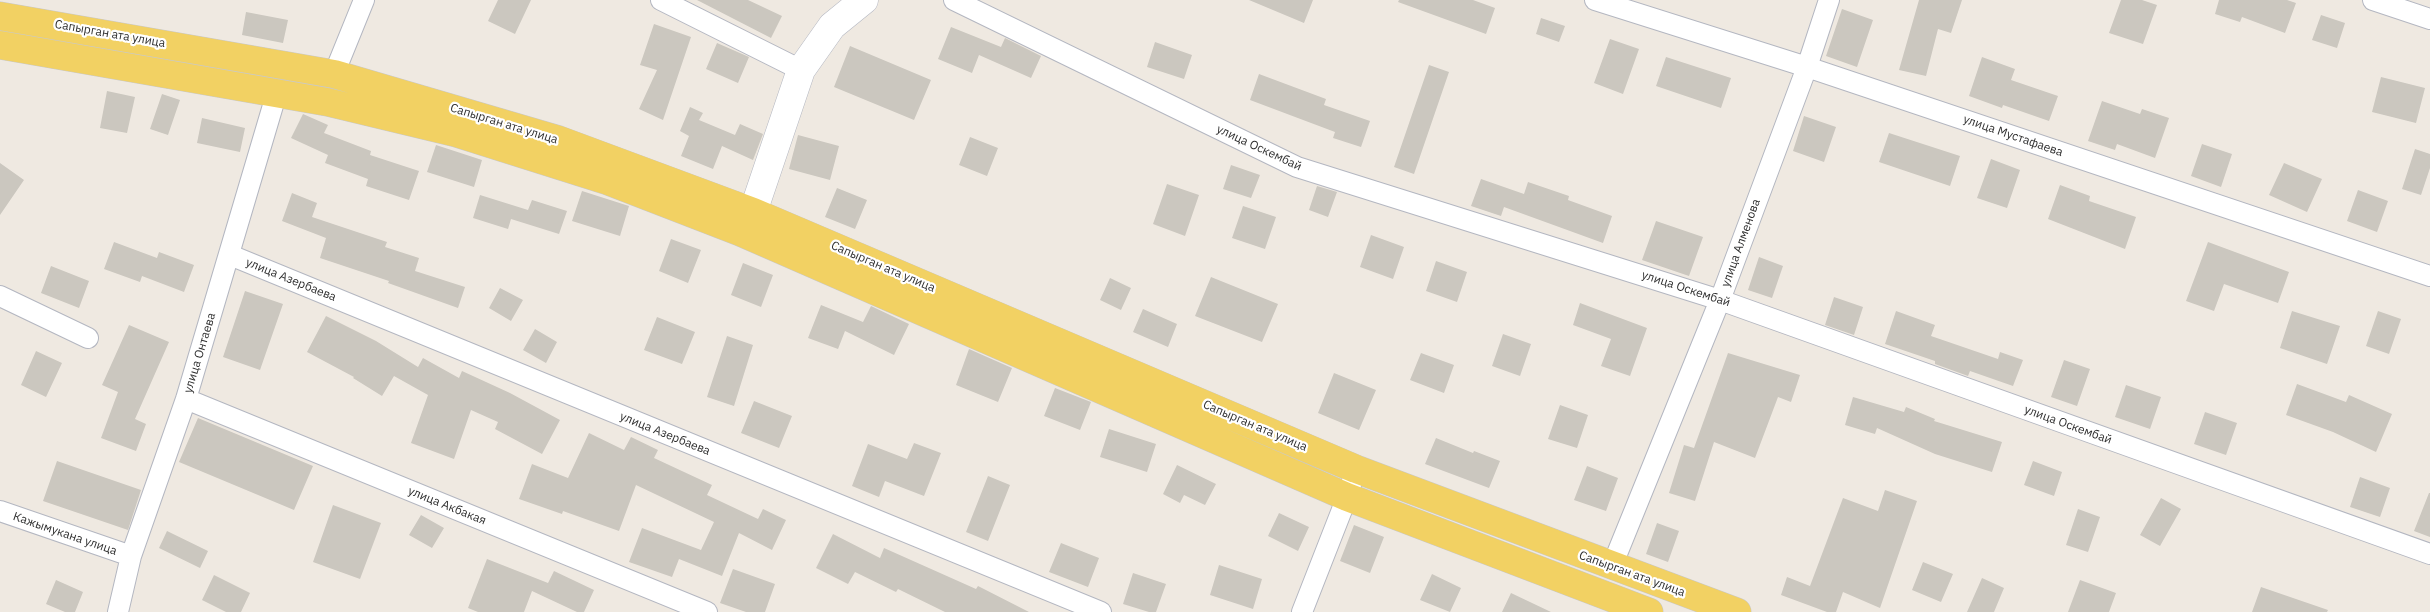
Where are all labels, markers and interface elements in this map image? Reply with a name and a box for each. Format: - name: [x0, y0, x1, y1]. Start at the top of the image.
- street label: Сапырган ата улица: [54, 17, 166, 51]
- street label: Сапырган ата улица: [448, 101, 560, 147]
- street label: улица Мустафаева: [1961, 112, 2065, 160]
- street label: улица Оскембай: [1214, 122, 1304, 174]
- street label: улица Алменова: [1718, 197, 1764, 289]
- street label: Сапырган ата улица: [829, 239, 937, 295]
- street label: улица Азербаева: [244, 255, 338, 305]
- street label: улица Оскембай: [1640, 268, 1732, 310]
- street label: улица Онтаева: [181, 311, 219, 395]
- street label: Сапырган ата улица: [1201, 398, 1309, 454]
- street label: улица Оскембай: [2022, 402, 2114, 448]
- street label: улица Азербаева: [618, 409, 712, 459]
- street label: улица Акбакая: [406, 484, 488, 528]
- street label: Кажымукана улица: [11, 509, 119, 559]
- street label: Сапырган ата улица: [1577, 548, 1687, 600]

